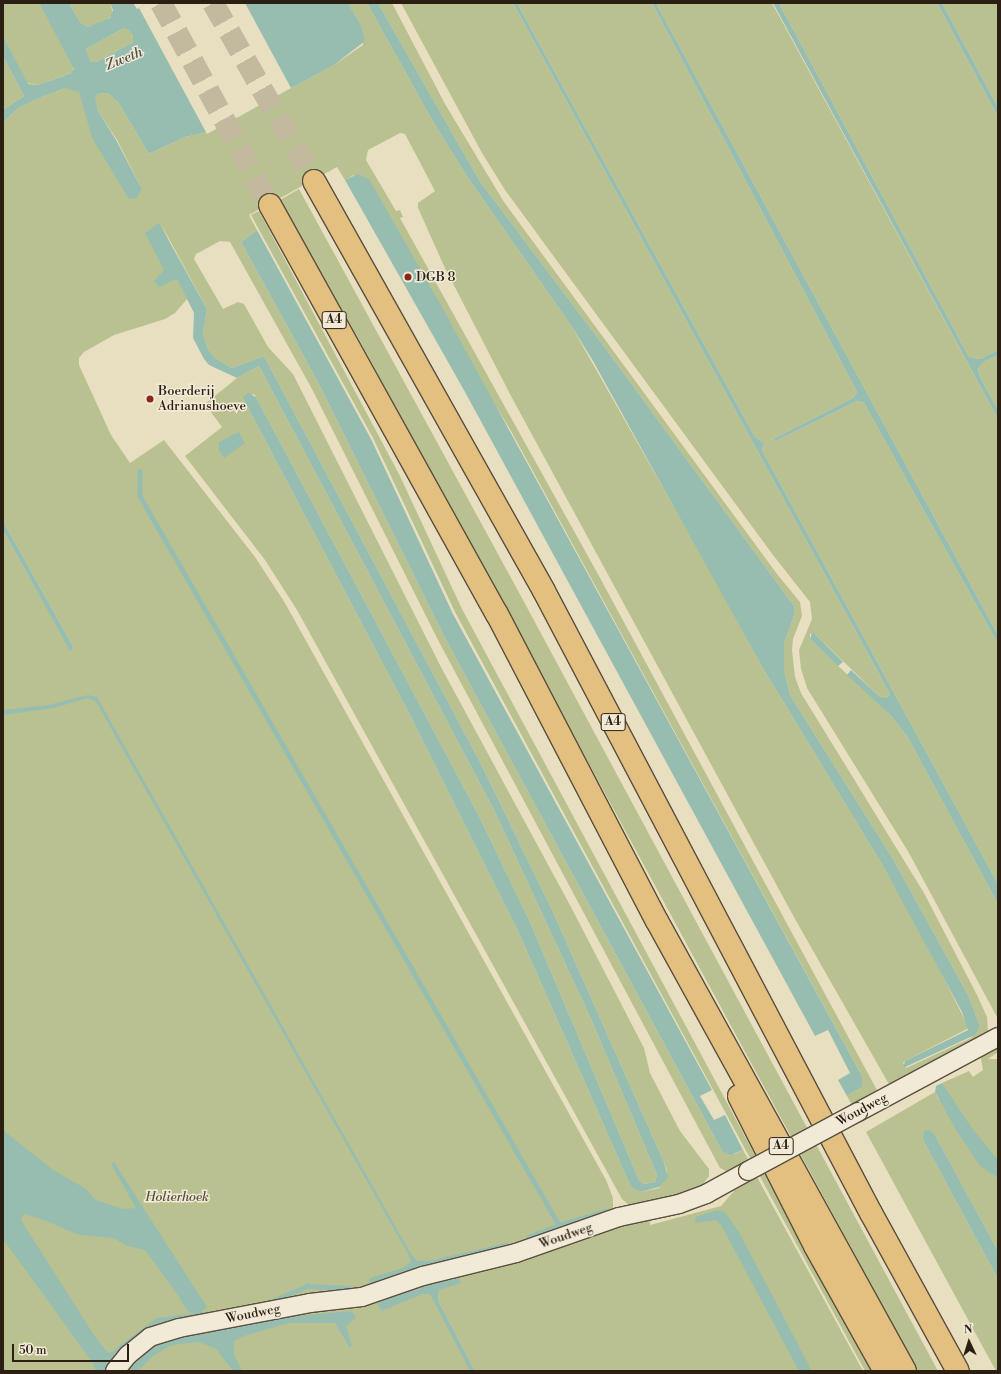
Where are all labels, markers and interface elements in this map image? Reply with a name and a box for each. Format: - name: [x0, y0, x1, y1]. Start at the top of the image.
- water label: Zweth: [103, 44, 145, 74]
- place label: DGB 8: [416, 269, 455, 285]
- marker: DGB 8: [403, 272, 413, 282]
- road number: A4: [321, 310, 347, 330]
- place label: Boerderij Adrianushoeve: [158, 384, 246, 415]
- marker: Boerderij Adrianushoeve: [145, 394, 155, 404]
- road number: A4: [600, 712, 626, 732]
- street label: Woudweg: [834, 1090, 890, 1130]
- road number: A4: [768, 1136, 794, 1156]
- park label: Holierhoek: [145, 1189, 209, 1205]
- street label: Woudweg: [537, 1220, 595, 1252]
- street label: Woudweg: [224, 1301, 282, 1327]
- north arrow: [949, 1322, 989, 1362]
- text: N: [963, 1323, 973, 1337]
- scale bar: [14, 1336, 131, 1362]
- text: 50 m: [19, 1343, 47, 1358]

